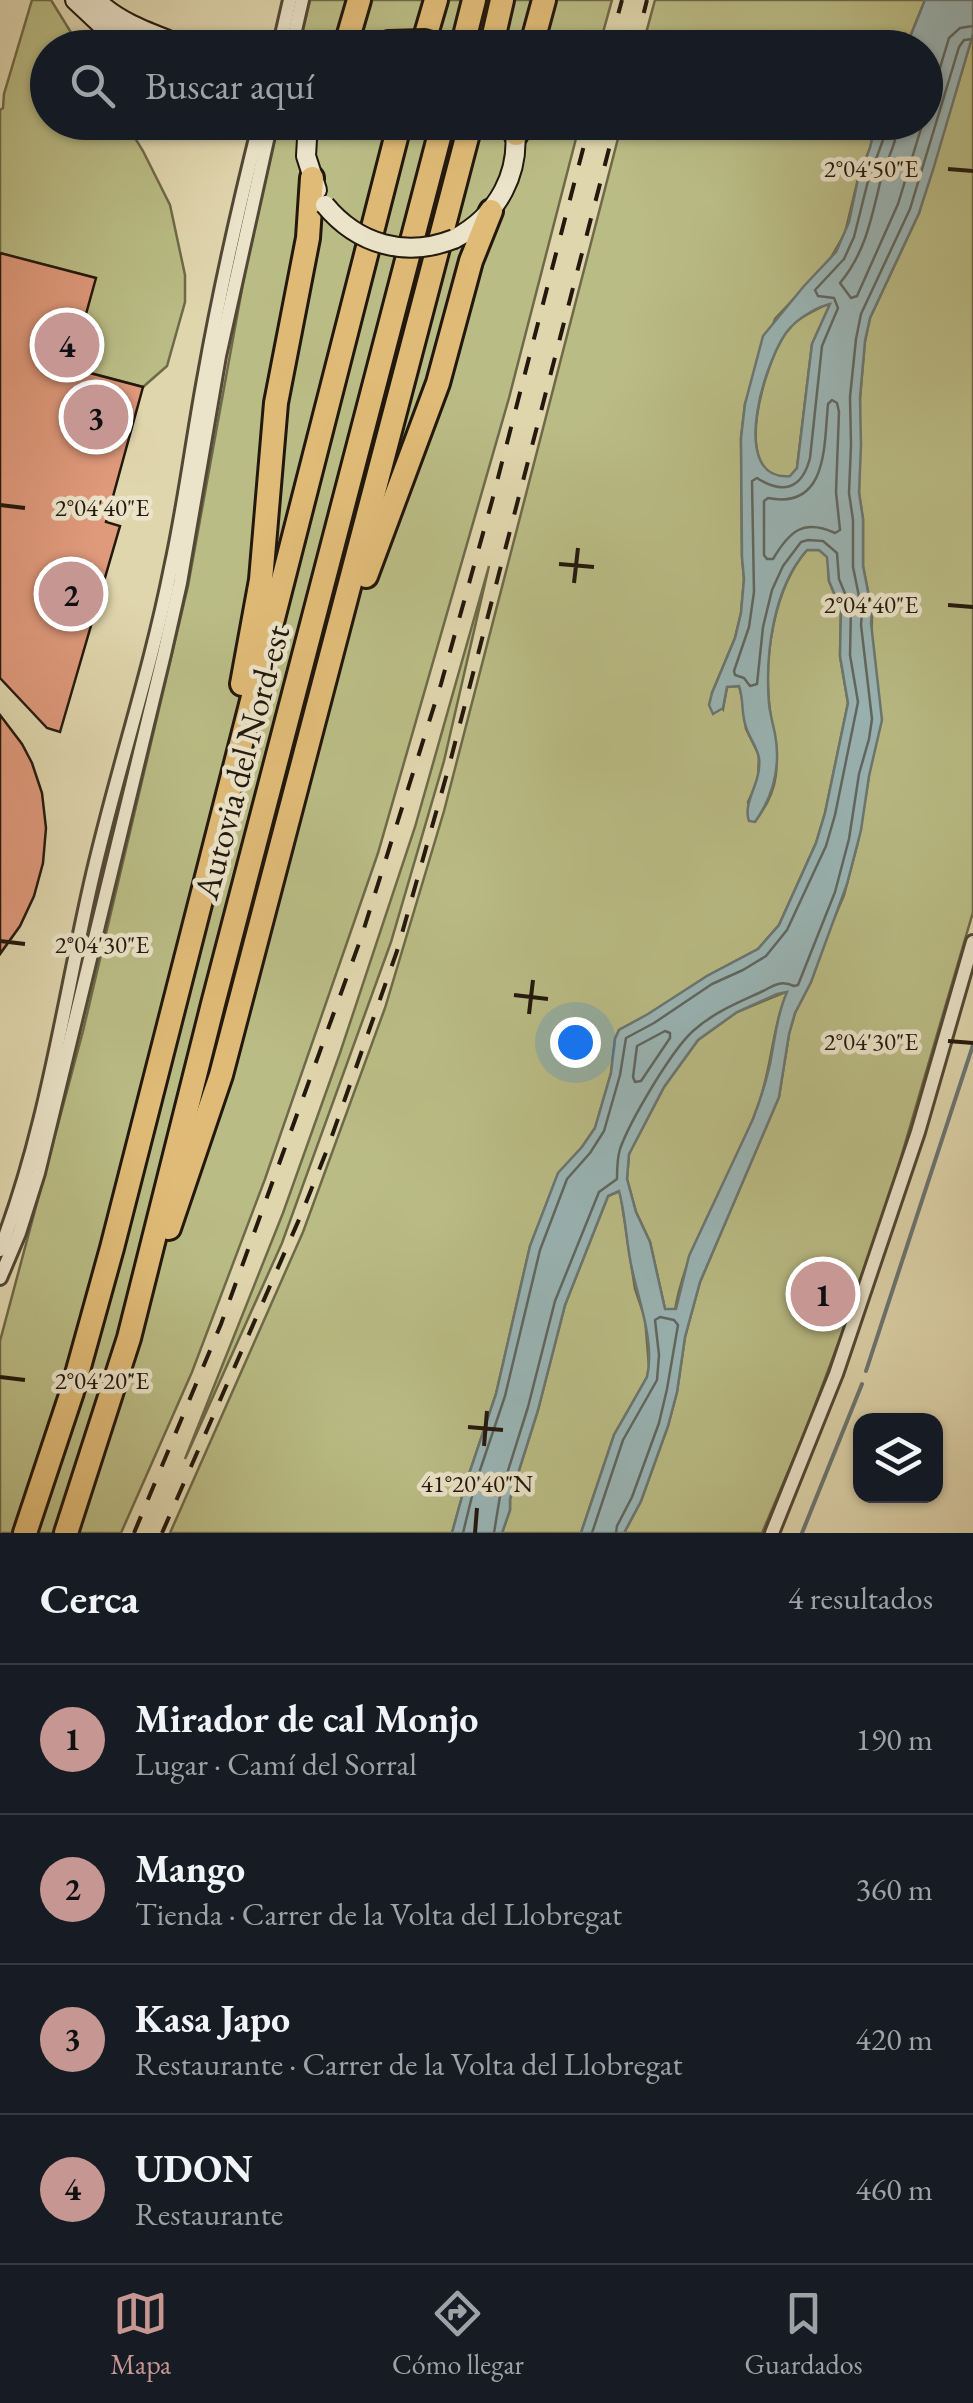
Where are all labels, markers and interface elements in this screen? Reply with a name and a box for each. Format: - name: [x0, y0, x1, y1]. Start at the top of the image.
- search box: [30, 30, 943, 140]
- icon: search: [65, 58, 120, 113]
- text: Buscar aquí: [145, 61, 314, 110]
- text: 2°04'50"E: [824, 152, 918, 184]
- pin: 4: [34, 308, 100, 382]
- pin: 3: [64, 380, 128, 454]
- text: 2°04'40"E: [55, 491, 149, 523]
- pin: 2: [38, 556, 104, 632]
- text: 2°04'40"E: [824, 588, 918, 620]
- street label: Autovia del Nord-est: [183, 620, 299, 905]
- text: 2°04'30"E: [55, 928, 149, 960]
- your location: [550, 1017, 601, 1068]
- text: 2°04'30"E: [824, 1025, 918, 1057]
- pin: 1: [790, 1256, 856, 1332]
- text: 2°04'20"E: [55, 1364, 149, 1396]
- map controls: [853, 1413, 943, 1503]
- button: layers: [853, 1413, 943, 1503]
- text: 41°20'40"N: [421, 1467, 533, 1499]
- text: Cerca: [40, 1571, 139, 1626]
- text: 4 resultados: [788, 1577, 933, 1619]
- text: Mirador de cal Monjo: [135, 1694, 478, 1743]
- text: 1: [64, 1718, 81, 1760]
- text: 190 m: [856, 1718, 933, 1760]
- text: Lugar · Camí del Sorral: [135, 1743, 417, 1785]
- text: Mango: [135, 1844, 245, 1893]
- text: 2: [64, 1868, 81, 1910]
- text: 360 m: [856, 1868, 933, 1910]
- text: Tienda · Carrer de la Volta del Llobregat: [135, 1893, 622, 1935]
- text: Kasa Japo: [135, 1994, 290, 2043]
- text: 3: [64, 2018, 81, 2060]
- text: 420 m: [856, 2018, 933, 2060]
- text: Restaurante · Carrer de la Volta del Llobregat: [135, 2043, 683, 2085]
- text: UDON: [135, 2144, 253, 2193]
- text: 4: [64, 2168, 81, 2210]
- text: 460 m: [856, 2168, 933, 2210]
- text: Restaurante: [135, 2193, 283, 2235]
- tab: Mapa: [110, 2286, 171, 2382]
- tab: Cómo llegar: [392, 2286, 524, 2382]
- tab: Guardados: [745, 2286, 863, 2382]

